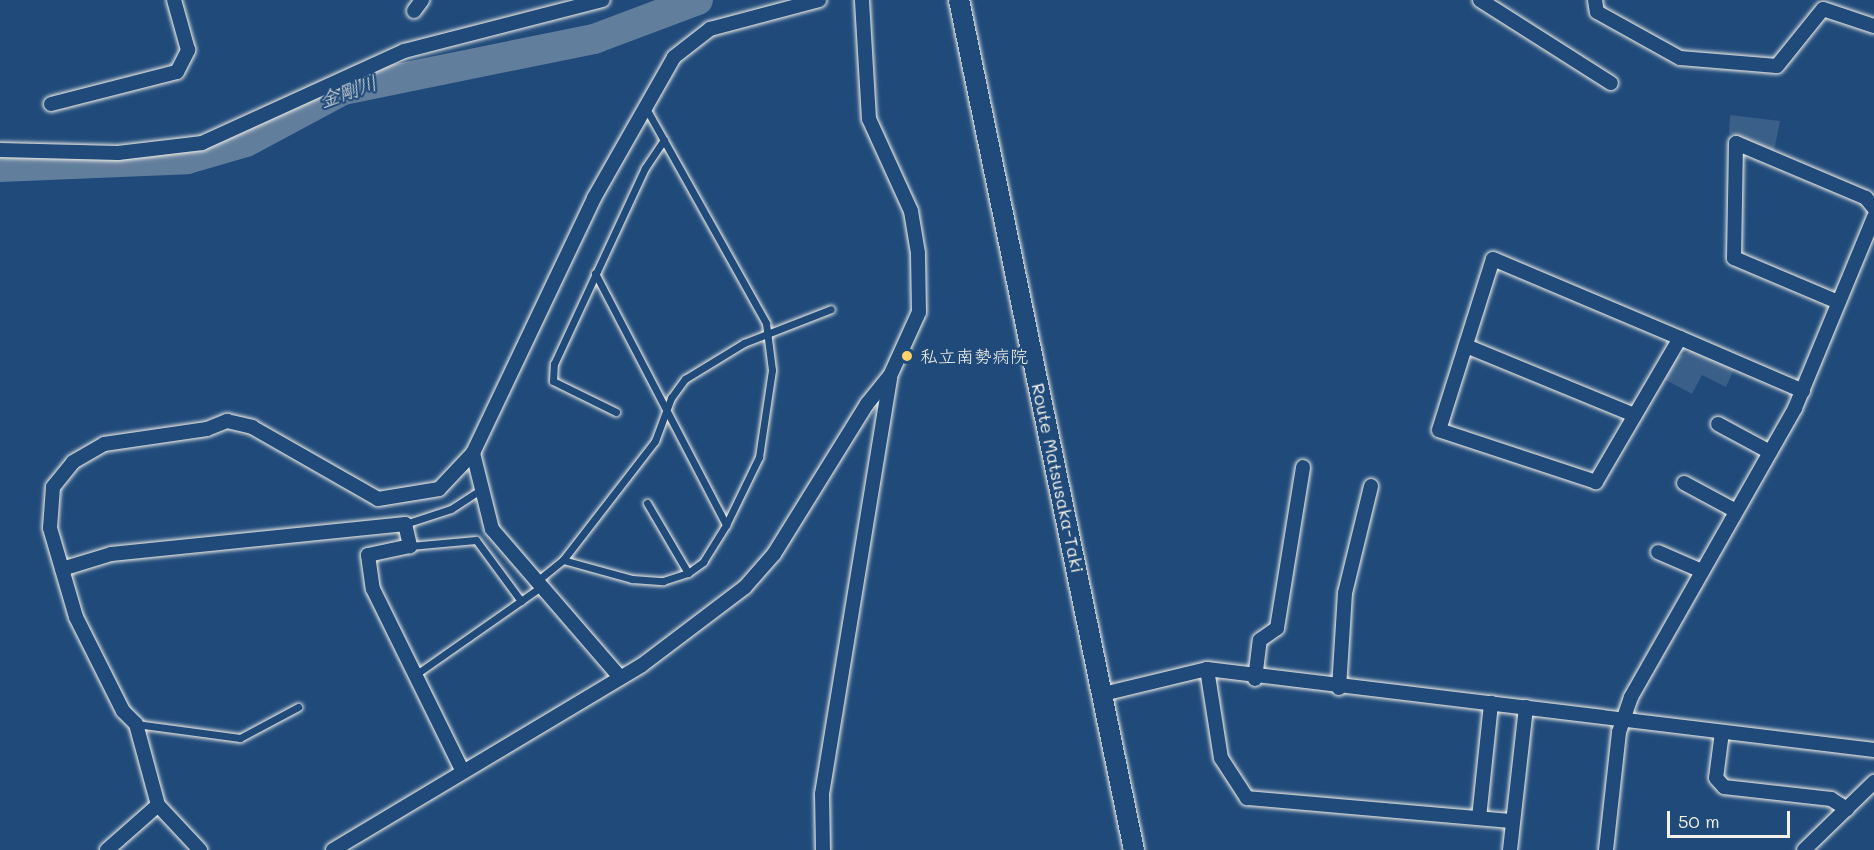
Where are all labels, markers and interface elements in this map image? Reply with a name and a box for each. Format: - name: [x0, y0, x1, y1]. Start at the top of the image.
- water label: 金剛川: [316, 70, 380, 112]
- place label: 私立南勢病院: [920, 345, 1028, 367]
- marker: 私立南勢病院: [898, 347, 916, 365]
- street label: Route Matsusaka-Taki: [1027, 381, 1089, 575]
- scale bar: [1670, 799, 1793, 837]
- text: 50 m: [1678, 809, 1720, 833]

